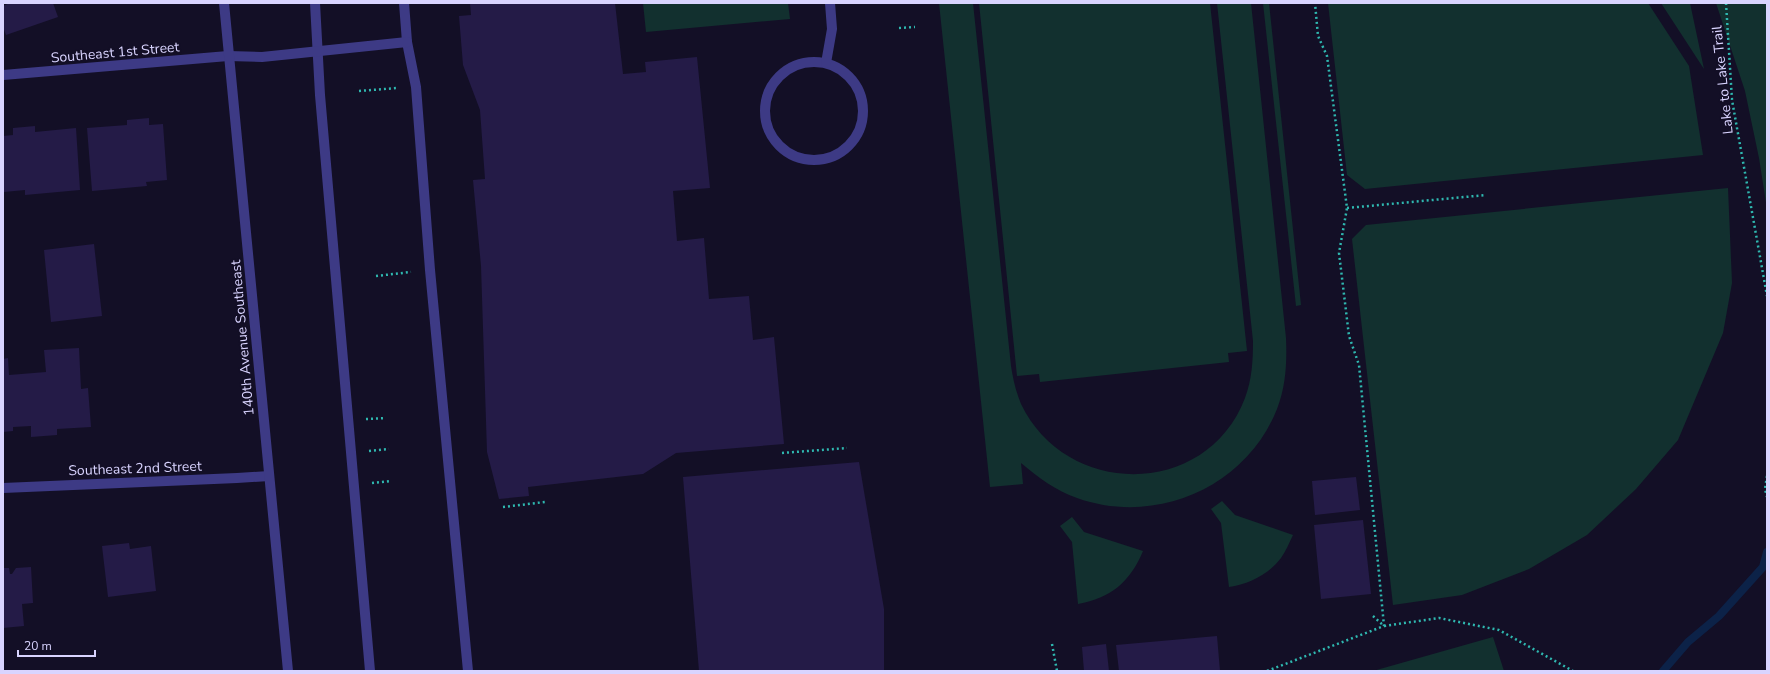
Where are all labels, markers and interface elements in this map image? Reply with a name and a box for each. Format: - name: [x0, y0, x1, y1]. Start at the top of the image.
- street label: Lake to Lake Trail: [1707, 24, 1738, 135]
- street label: Southeast 1st Street: [50, 37, 180, 68]
- street label: 140th Avenue Southeast: [226, 259, 259, 417]
- street label: Southeast 2nd Street: [68, 457, 202, 480]
- scale bar: [18, 632, 95, 658]
- text: 20 m: [24, 638, 52, 654]

